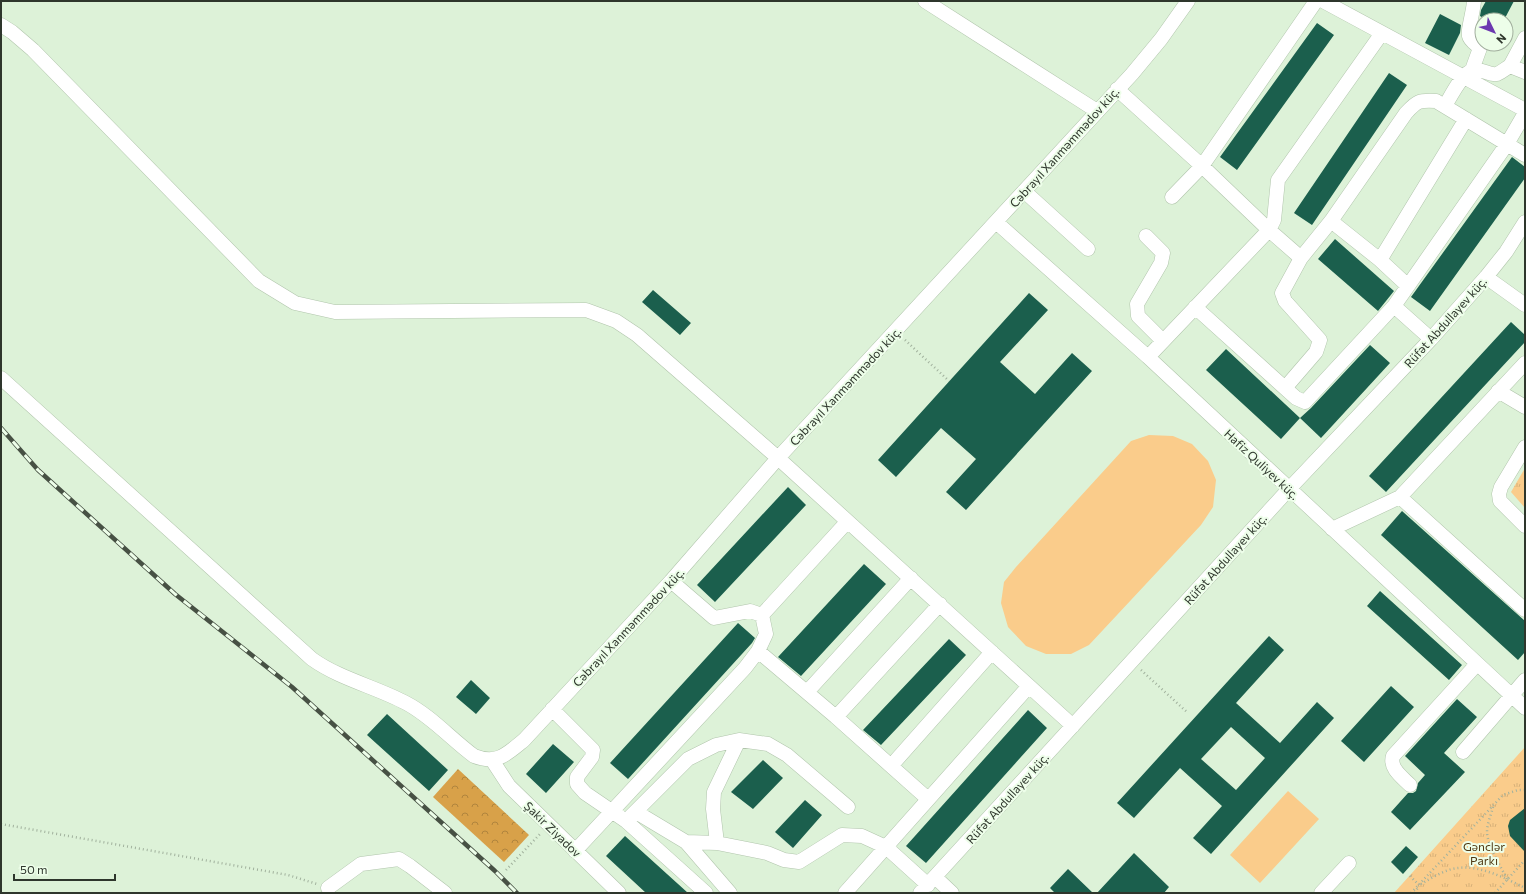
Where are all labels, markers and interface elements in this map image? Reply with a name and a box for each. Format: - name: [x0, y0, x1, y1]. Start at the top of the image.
- north arrow: [1474, 12, 1514, 52]
- text: N: [1494, 32, 1509, 47]
- street label: Cəbrayıl Xanməmmədov küç.: [1006, 84, 1122, 210]
- street label: Rüfət Abdullayev küç.: [1401, 274, 1489, 370]
- street label: Cəbrayıl Xanməmmədov küç.: [786, 324, 904, 448]
- street label: Hafiz Quliyev küç.: [1222, 426, 1302, 502]
- street label: Rüfət Abdullayev küç.: [1181, 511, 1269, 607]
- street label: Cəbrayıl Xanməmmədov küç.: [569, 565, 687, 689]
- street label: Rüfət Abdullayev küç.: [963, 750, 1051, 846]
- street label: Şakir Ziyadov: [522, 798, 584, 860]
- park label: Gənclər Parkı: [1463, 839, 1505, 867]
- scale bar: [14, 856, 115, 882]
- text: 50 m: [20, 862, 48, 876]

